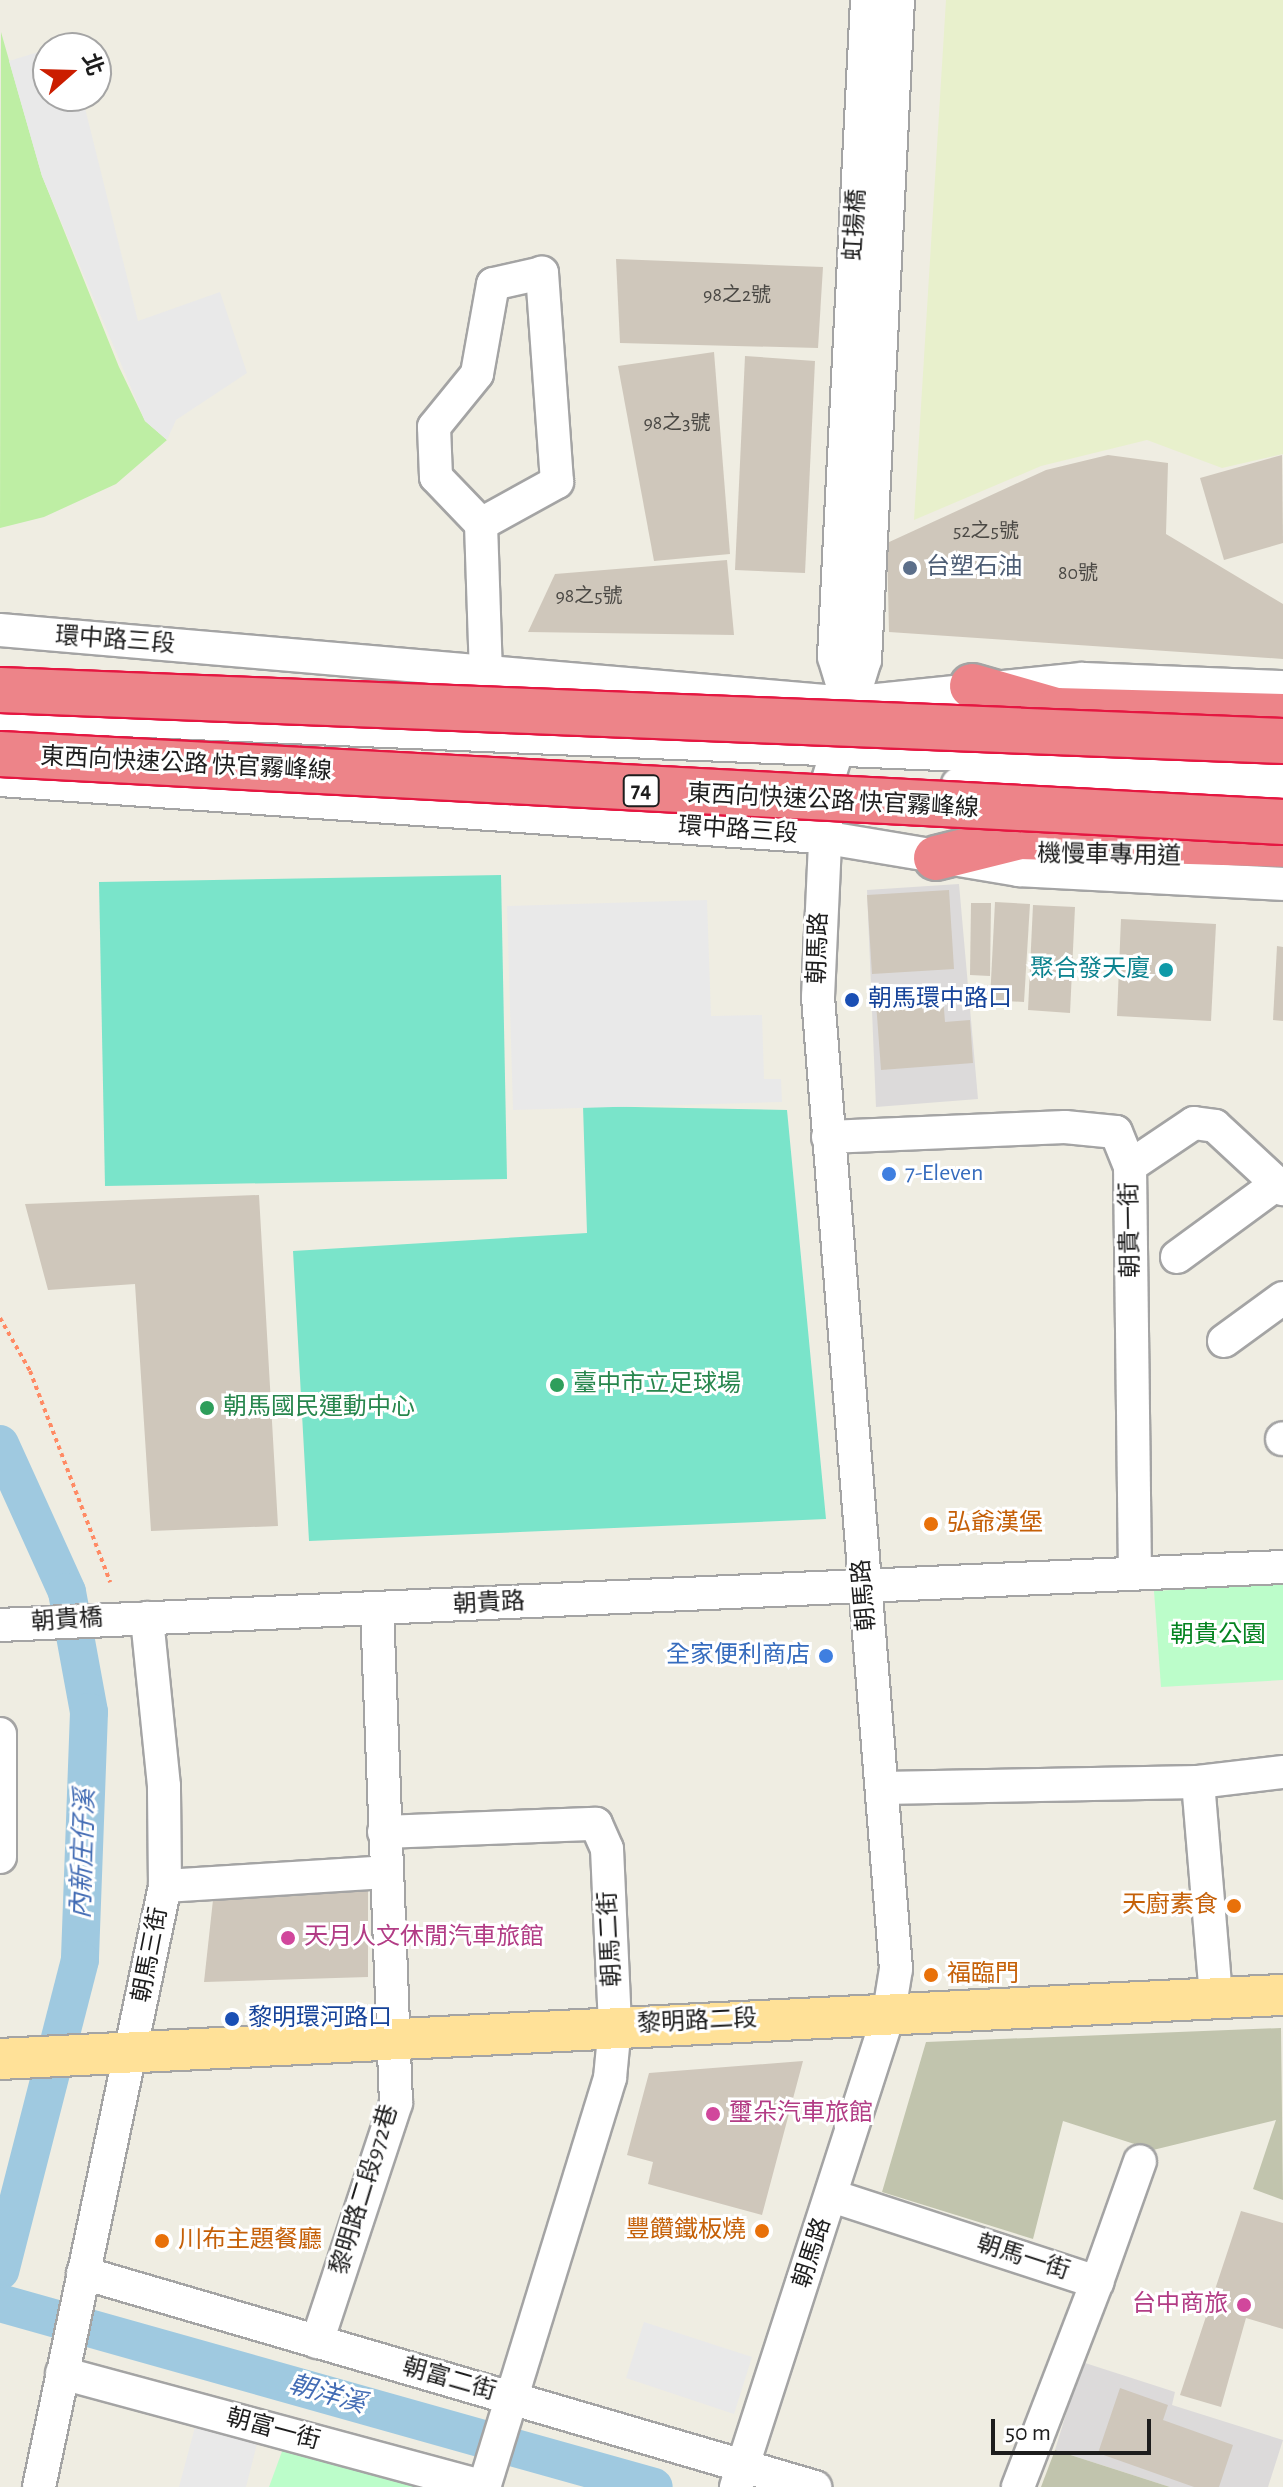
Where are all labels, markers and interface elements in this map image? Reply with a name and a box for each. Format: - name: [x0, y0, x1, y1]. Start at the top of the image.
- north arrow: [32, 32, 112, 112]
- text: 北: [79, 50, 107, 79]
- street label: 虹揚橋: [840, 188, 872, 262]
- house number: 98之2號: [703, 283, 771, 307]
- house number: 98之3號: [643, 411, 711, 435]
- house number: 52之5號: [953, 519, 1019, 543]
- place label: 台塑石油: [926, 554, 1022, 582]
- marker: 台塑石油: [901, 559, 919, 577]
- house number: 80號: [1058, 561, 1098, 585]
- house number: 98之5號: [555, 584, 623, 608]
- street label: 環中路三段: [54, 622, 176, 660]
- street label: 東西向快速公路 快官霧峰線: [39, 743, 333, 787]
- road number: 74: [621, 773, 661, 809]
- street label: 東西向快速公路 快官霧峰線: [686, 780, 980, 824]
- street label: 環中路三段: [677, 812, 799, 850]
- street label: 機慢車專用道: [1037, 840, 1181, 872]
- street label: 朝馬路: [803, 912, 835, 984]
- place label: 聚合發天廈: [1030, 956, 1150, 984]
- marker: 聚合發天廈: [1157, 961, 1175, 979]
- place label: 朝馬環中路口: [868, 986, 1012, 1014]
- marker: 朝馬環中路口: [843, 991, 861, 1009]
- place label: 7-Eleven: [905, 1160, 983, 1188]
- marker: 7-Eleven: [880, 1165, 898, 1183]
- street label: 朝貴一街: [1116, 1182, 1146, 1278]
- place label: 臺中市立足球場: [573, 1371, 741, 1399]
- marker: 臺中市立足球場: [548, 1376, 566, 1394]
- place label: 朝馬國民運動中心: [223, 1394, 415, 1422]
- marker: 朝馬國民運動中心: [198, 1399, 216, 1417]
- place label: 弘爺漢堡: [947, 1510, 1043, 1538]
- marker: 弘爺漢堡: [922, 1515, 940, 1533]
- street label: 朝馬路: [848, 1558, 882, 1632]
- street label: 朝貴路: [452, 1588, 526, 1620]
- street label: 朝貴橋: [30, 1604, 104, 1638]
- park label: 朝貴公園: [1170, 1622, 1266, 1650]
- place label: 全家便利商店: [666, 1642, 810, 1670]
- marker: 全家便利商店: [817, 1647, 835, 1665]
- water label: 內新庄仔溪: [66, 1788, 102, 1920]
- street label: 朝馬二街: [594, 1890, 628, 1988]
- place label: 天廚素食: [1122, 1892, 1218, 1920]
- marker: 天廚素食: [1225, 1897, 1243, 1915]
- street label: 朝馬三街: [128, 1905, 174, 2005]
- place label: 天月人文休閒汽車旅館: [304, 1924, 544, 1952]
- marker: 天月人文休閒汽車旅館: [279, 1929, 297, 1947]
- place label: 福臨門: [947, 1961, 1019, 1989]
- marker: 福臨門: [922, 1966, 940, 1984]
- street label: 黎明路二段: [636, 2004, 758, 2040]
- place label: 黎明環河路口: [248, 2005, 392, 2033]
- marker: 黎明環河路口: [223, 2010, 241, 2028]
- place label: 璽朵汽車旅館: [729, 2100, 873, 2128]
- street label: 黎明路二段972巷: [325, 2102, 405, 2278]
- marker: 璽朵汽車旅館: [704, 2105, 722, 2123]
- street label: 朝馬路: [788, 2214, 838, 2292]
- place label: 豐饡鐵板燒: [626, 2217, 746, 2245]
- marker: 豐饡鐵板燒: [753, 2222, 771, 2240]
- place label: 川布主題餐廳: [178, 2227, 322, 2255]
- street label: 朝馬一街: [973, 2229, 1073, 2287]
- marker: 川布主題餐廳: [153, 2232, 171, 2250]
- place label: 台中商旅: [1132, 2291, 1228, 2319]
- marker: 台中商旅: [1235, 2296, 1253, 2314]
- street label: 朝富二街: [399, 2353, 499, 2407]
- water label: 朝洋溪: [285, 2369, 369, 2421]
- scale bar: [995, 2403, 1155, 2453]
- street label: 朝富一街: [223, 2404, 323, 2456]
- text: 50 m: [1005, 2421, 1051, 2445]

